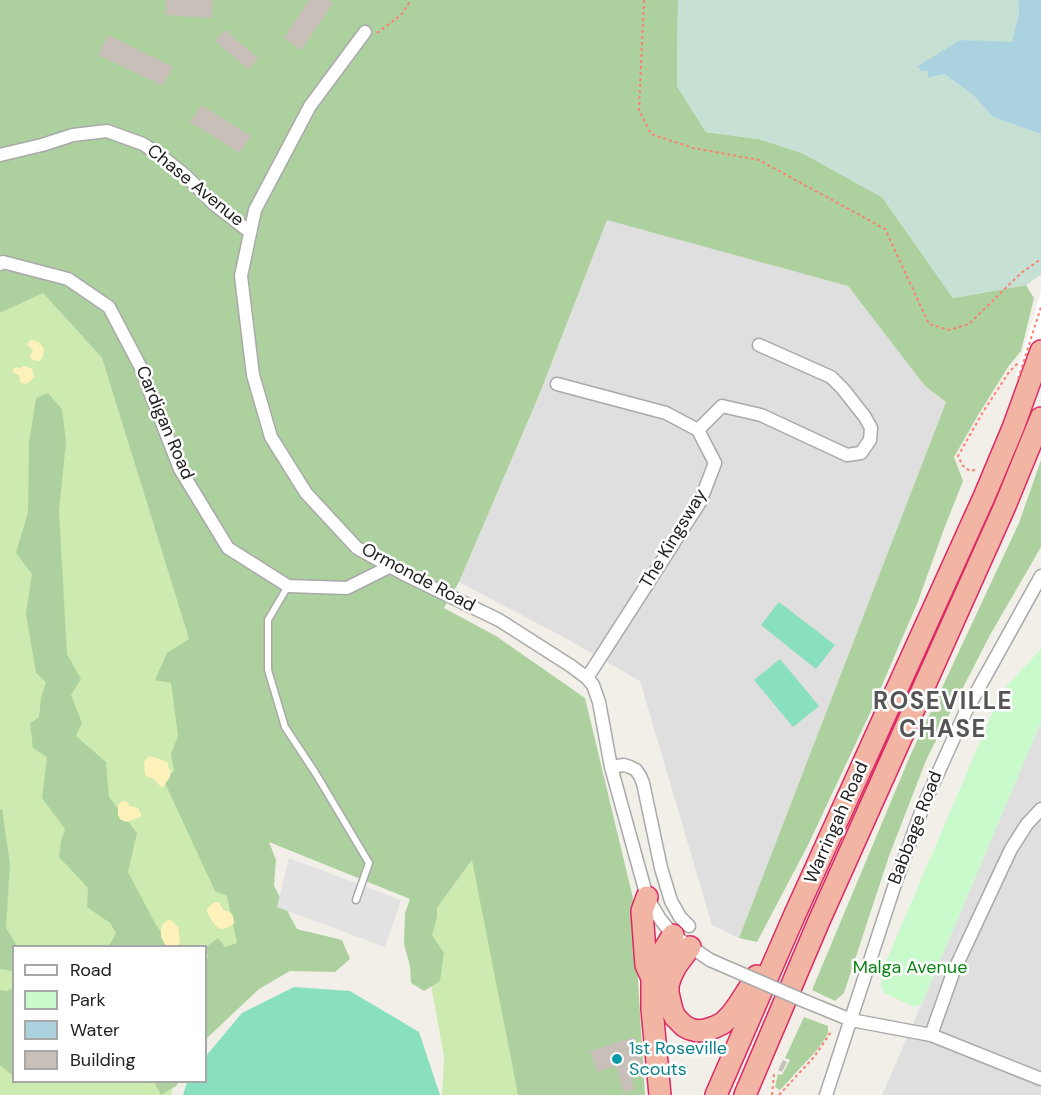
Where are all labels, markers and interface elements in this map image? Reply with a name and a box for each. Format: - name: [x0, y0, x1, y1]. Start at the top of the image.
- street label: Chase Avenue: [142, 140, 248, 232]
- street label: Cardigan Road: [130, 363, 198, 483]
- street label: The Kingsway: [636, 485, 712, 593]
- street label: Ormonde Road: [357, 539, 479, 617]
- district label: ROSEVILLE CHASE: [873, 689, 1013, 745]
- street label: Warringah Road: [800, 759, 874, 887]
- street label: Babbage Road: [884, 768, 948, 888]
- legend: [12, 945, 207, 1083]
- park label: Malga Avenue: [853, 957, 967, 979]
- text: Road: [70, 958, 112, 982]
- text: Park: [70, 988, 106, 1012]
- text: Water: [70, 1018, 120, 1042]
- place label: 1st Roseville Scouts: [629, 1038, 727, 1080]
- text: Building: [70, 1048, 135, 1072]
- marker: 1st Roseville Scouts: [610, 1052, 624, 1066]

